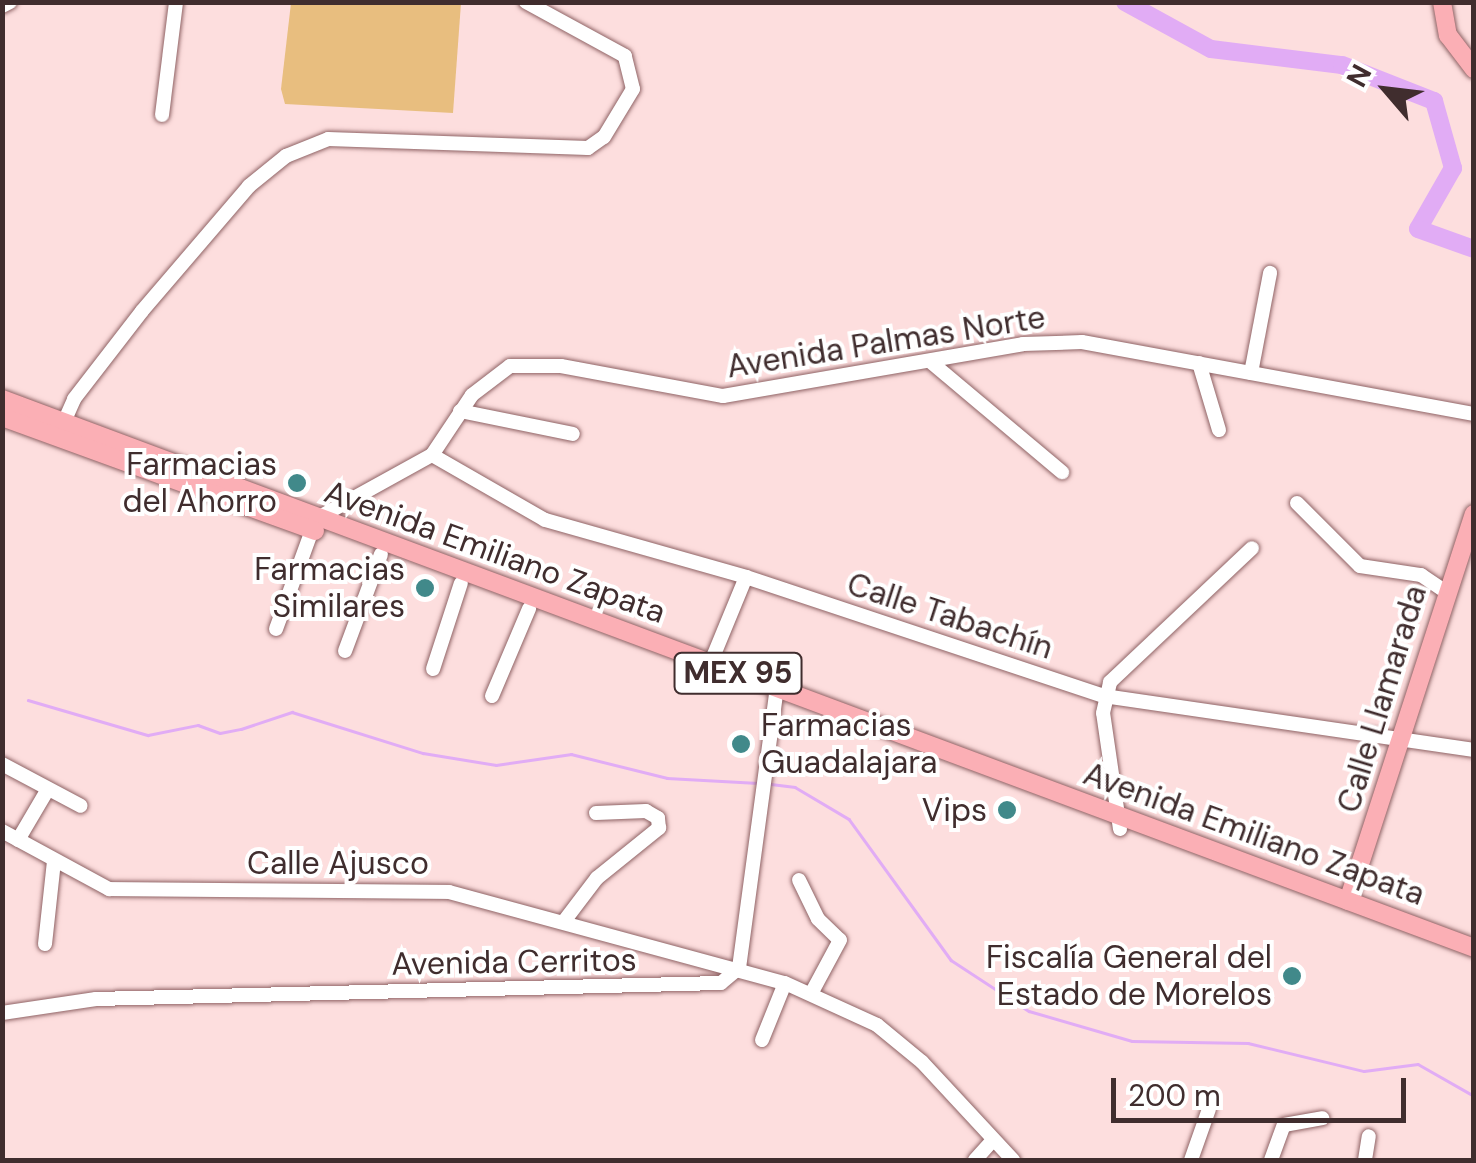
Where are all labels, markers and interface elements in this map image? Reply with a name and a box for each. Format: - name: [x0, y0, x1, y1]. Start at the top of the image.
- north arrow: [1336, 40, 1436, 140]
- text: N: [1338, 58, 1380, 93]
- street label: Avenida Palmas Norte: [724, 298, 1048, 386]
- place label: Farmacias del Ahorro: [122, 446, 277, 521]
- marker: Farmacias del Ahorro: [286, 472, 308, 494]
- street label: Avenida Emiliano Zapata: [319, 472, 671, 632]
- place label: Farmacias Similares: [254, 551, 405, 626]
- street label: Calle Tabachín: [842, 565, 1058, 667]
- marker: Farmacias Similares: [414, 577, 436, 599]
- street label: Calle Llamarada: [1329, 581, 1435, 817]
- road number: MEX 95: [673, 648, 803, 698]
- place label: Farmacias Guadalajara: [761, 707, 937, 782]
- marker: Farmacias Guadalajara: [730, 733, 752, 755]
- street label: Avenida Emiliano Zapata: [1078, 754, 1430, 914]
- place label: Vips: [922, 791, 987, 829]
- marker: Vips: [996, 799, 1018, 821]
- street label: Calle Ajusco: [247, 844, 429, 882]
- place label: Fiscalía General del Estado de Morelos: [986, 939, 1272, 1014]
- street label: Avenida Cerritos: [391, 941, 637, 983]
- marker: Fiscalía General del Estado de Morelos: [1281, 965, 1303, 987]
- scale bar: [1116, 1058, 1411, 1120]
- text: 200 m: [1128, 1076, 1221, 1115]

